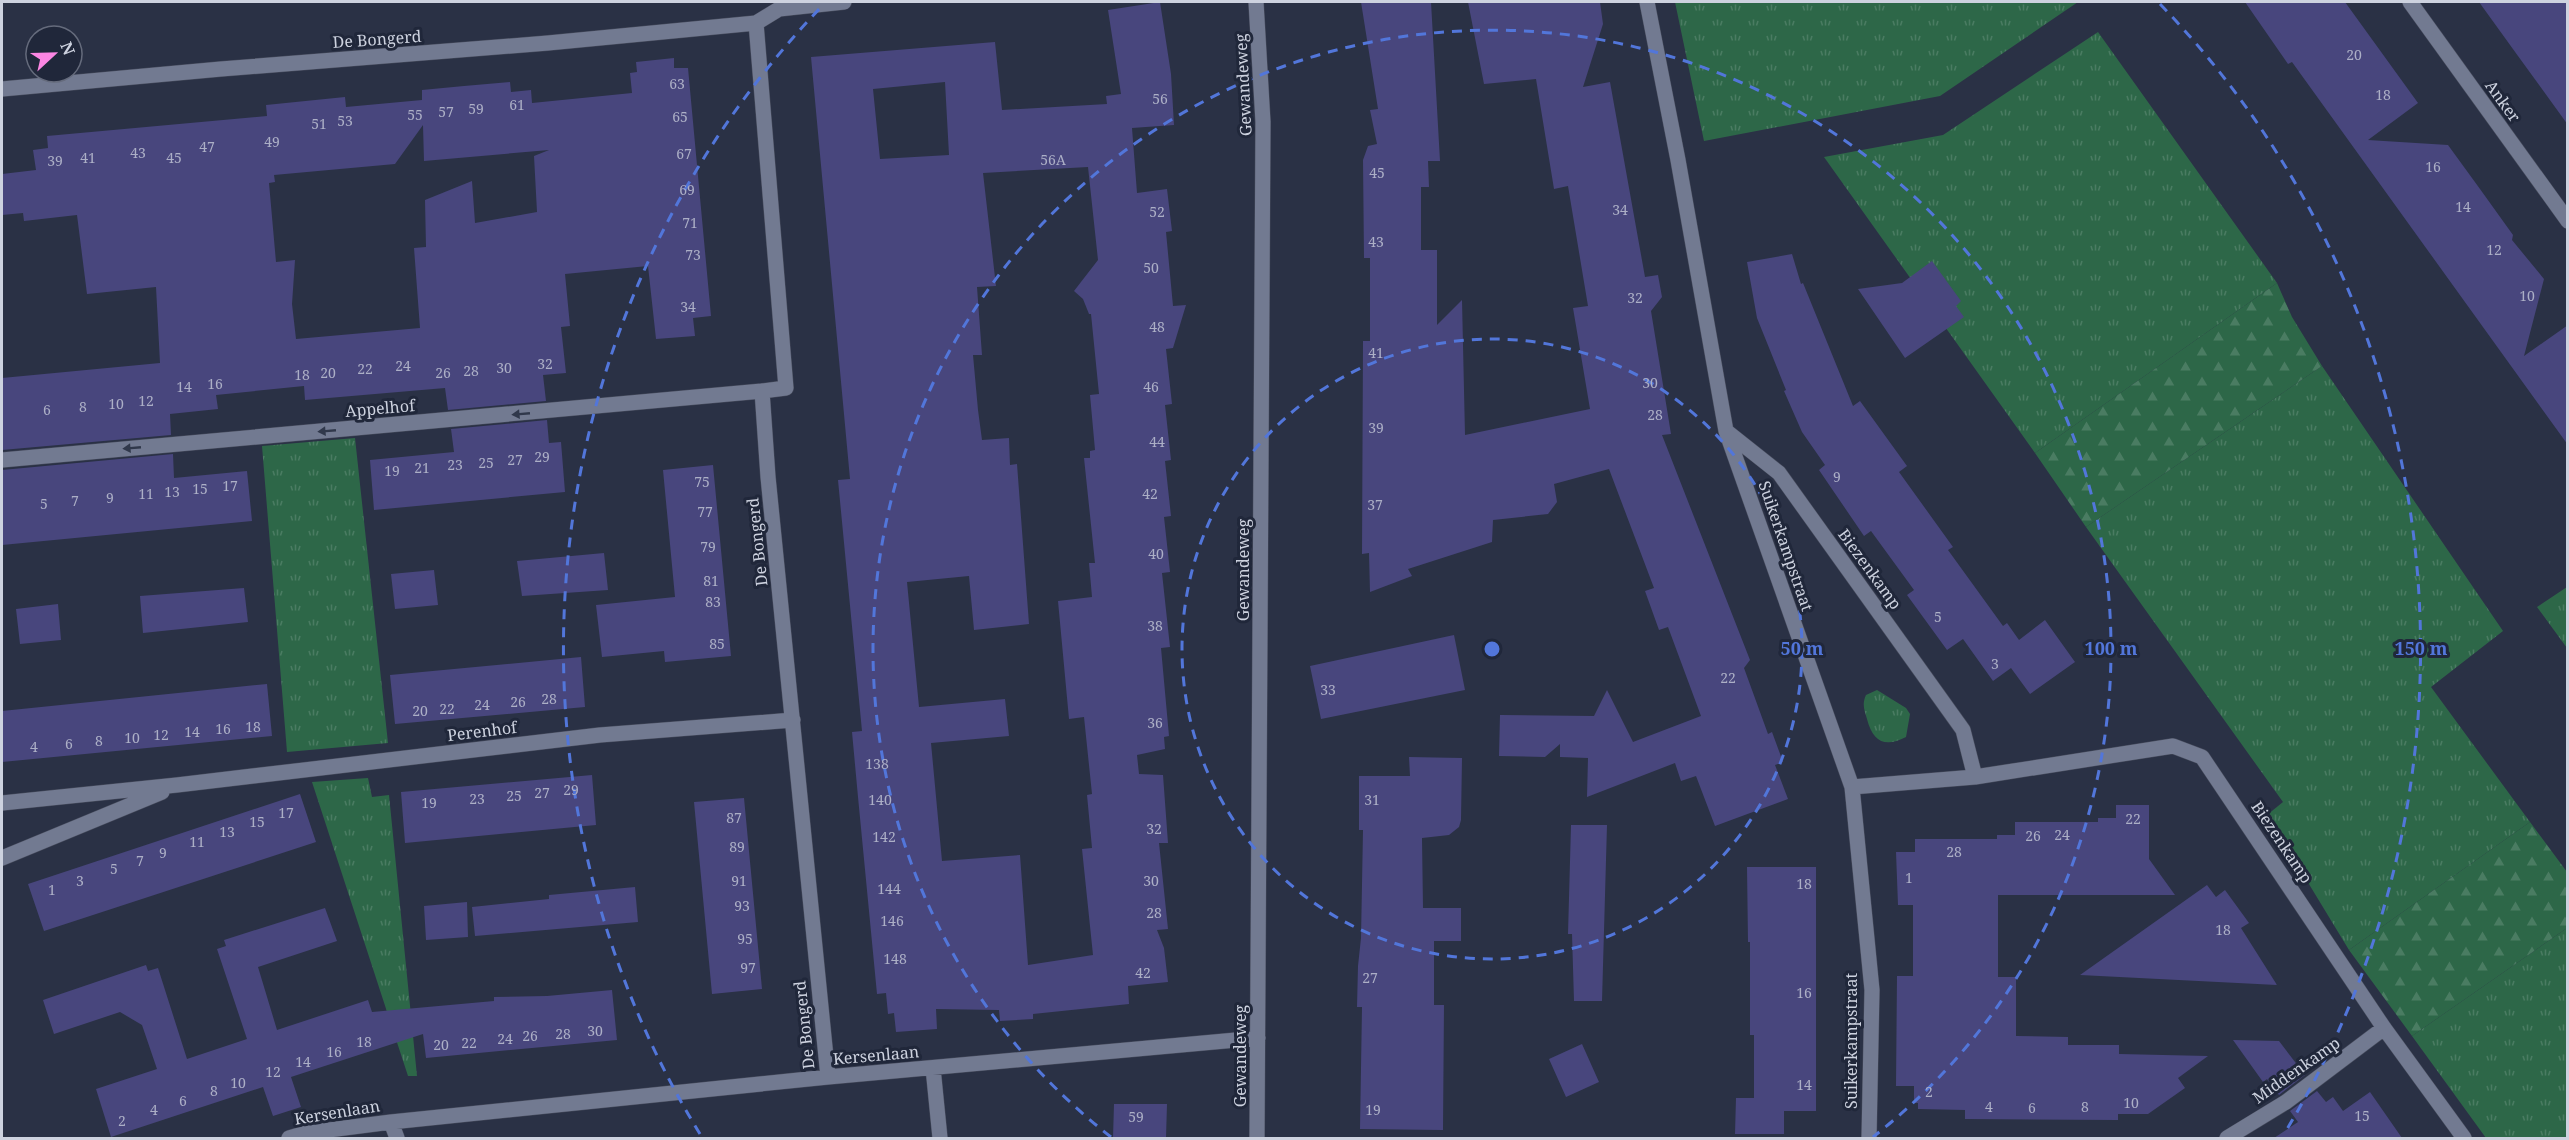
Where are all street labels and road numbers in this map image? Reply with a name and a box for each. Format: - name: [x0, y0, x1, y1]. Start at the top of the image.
- street label: De Bongerd: [332, 25, 422, 53]
- street label: Gewandeweg: [1229, 33, 1257, 137]
- street label: Anker: [2480, 76, 2526, 127]
- street label: Appelhof: [344, 394, 418, 422]
- street label: Suikerkampstraat: [1753, 478, 1819, 614]
- street label: De Bongerd: [741, 496, 773, 587]
- street label: Gewandeweg: [1232, 518, 1254, 621]
- street label: Biezenkamp: [1833, 524, 1907, 614]
- street label: Perenhof: [446, 716, 520, 746]
- street label: Biezenkamp: [2246, 797, 2318, 887]
- street label: Suikerkampstraat: [1840, 973, 1862, 1109]
- street label: De Bongerd: [788, 979, 820, 1070]
- street label: Gewandeweg: [1229, 1004, 1251, 1107]
- street label: Middenkamp: [2248, 1032, 2344, 1108]
- street label: Kersenlaan: [832, 1040, 920, 1070]
- street label: Kersenlaan: [293, 1094, 381, 1130]

